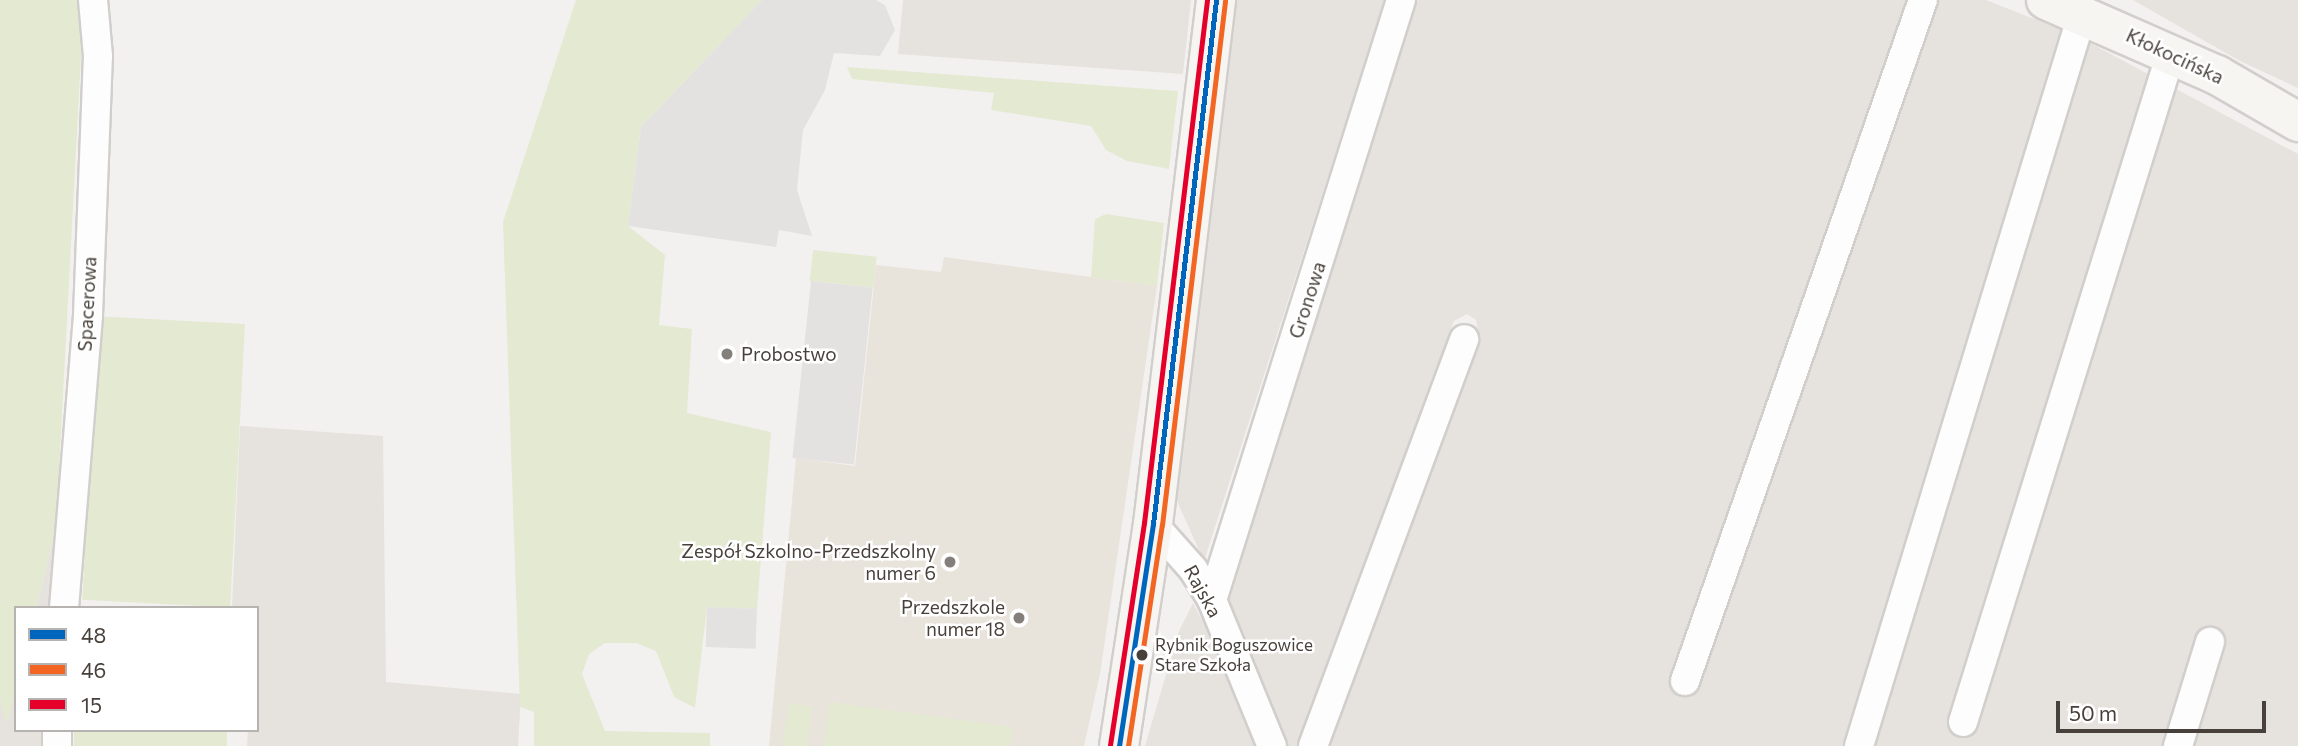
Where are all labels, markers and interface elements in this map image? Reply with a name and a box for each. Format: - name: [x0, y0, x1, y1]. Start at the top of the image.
- street label: Kłokocińska: [2123, 23, 2227, 89]
- street label: Spacerowa: [73, 256, 101, 352]
- street label: Gronowa: [1284, 259, 1330, 341]
- place label: Probostwo: [741, 343, 837, 365]
- marker: Probostwo: [719, 346, 735, 362]
- place label: Zespół Szkolno-Przedszkolny numer 6: [681, 540, 936, 584]
- marker: Zespół Szkolno-Przedszkolny numer 6: [942, 554, 958, 570]
- street label: Rajska: [1179, 561, 1227, 621]
- place label: Przedszkole numer 18: [901, 596, 1005, 640]
- legend: [14, 606, 259, 732]
- marker: Przedszkole numer 18: [1011, 610, 1027, 626]
- text: 48: [81, 622, 106, 647]
- place label: Rybnik Boguszowice Stare Szkoła: [1155, 635, 1313, 675]
- marker: Rybnik Boguszowice Stare Szkoła: [1135, 648, 1149, 662]
- text: 46: [81, 657, 106, 682]
- scale bar: [2060, 686, 2270, 730]
- text: 15: [81, 692, 102, 717]
- text: 50 m: [2069, 700, 2117, 725]

